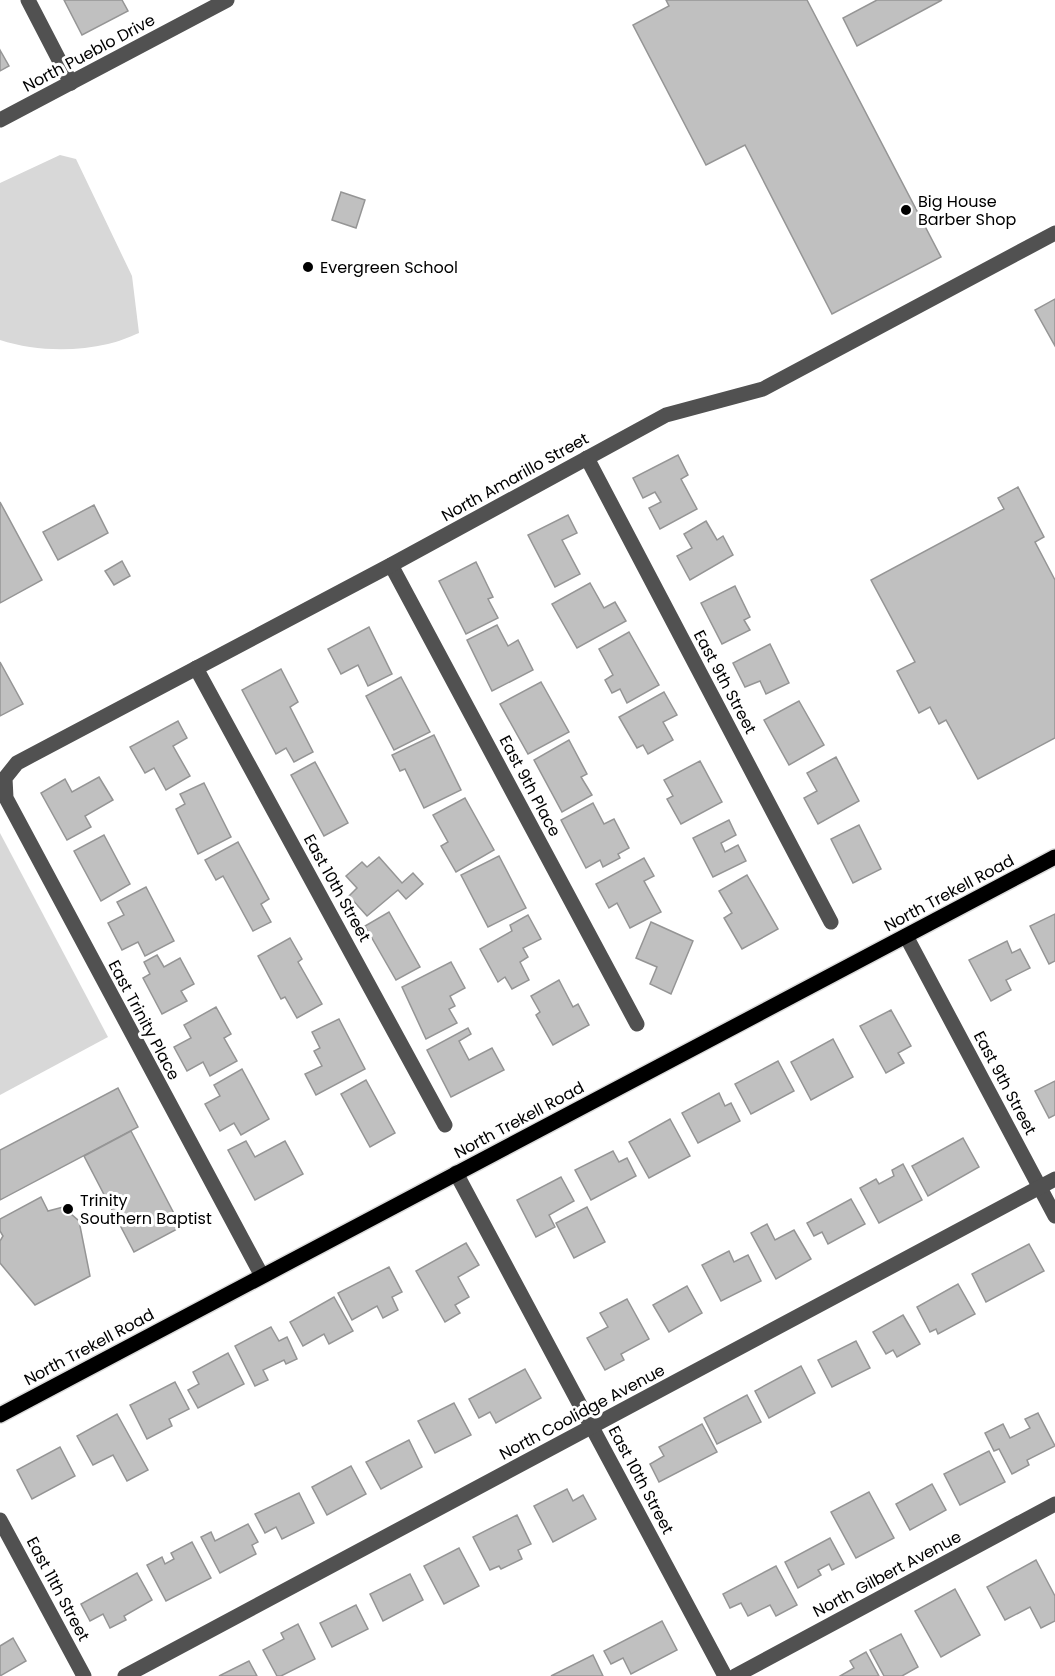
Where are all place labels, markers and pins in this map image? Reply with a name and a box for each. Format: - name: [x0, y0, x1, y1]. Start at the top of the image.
- place label: Big House Barber Shop: [918, 190, 1016, 231]
- marker: Big House Barber Shop: [899, 203, 913, 217]
- place label: Evergreen School: [320, 256, 458, 279]
- marker: Evergreen School: [301, 260, 315, 274]
- place label: Trinity Southern Baptist: [80, 1189, 212, 1230]
- marker: Trinity Southern Baptist: [61, 1202, 75, 1216]

